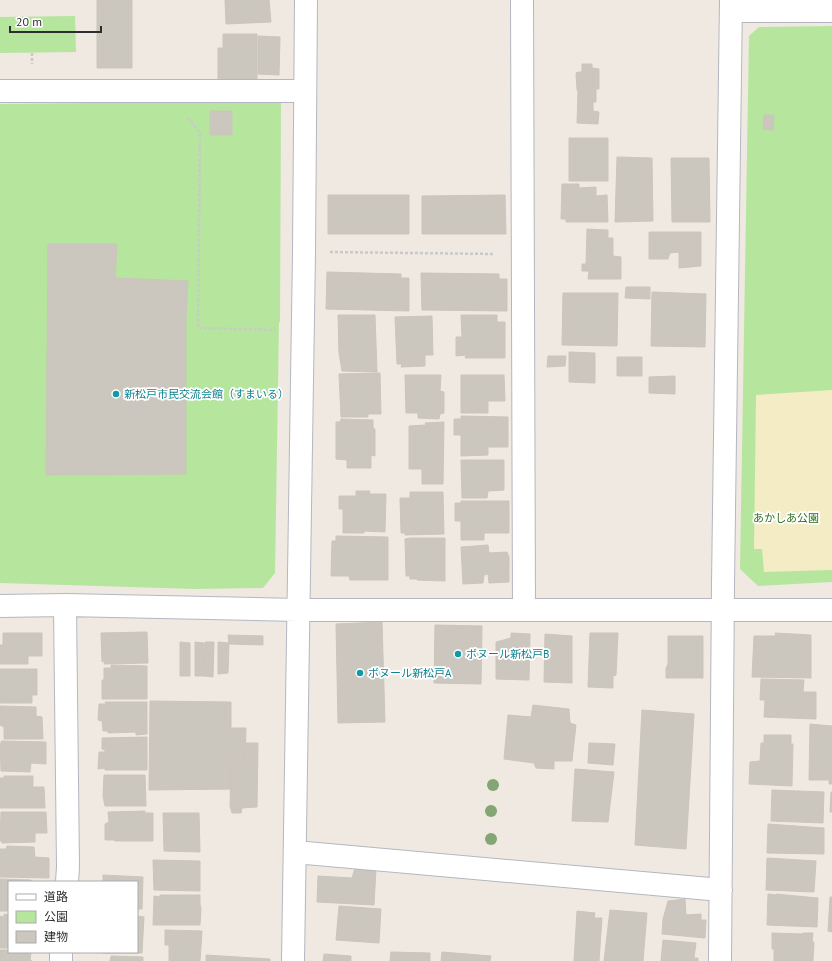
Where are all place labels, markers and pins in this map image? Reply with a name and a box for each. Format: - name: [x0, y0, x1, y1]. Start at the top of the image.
- place label: 新松戸市民交流会館（すまいる）: [124, 387, 289, 401]
- marker: 新松戸市民交流会館（すまいる）: [111, 389, 121, 399]
- place label: ボヌール新松戸B: [466, 647, 549, 661]
- marker: ボヌール新松戸B: [453, 649, 463, 659]
- place label: ボヌール新松戸A: [368, 666, 452, 680]
- marker: ボヌール新松戸A: [355, 668, 365, 678]

